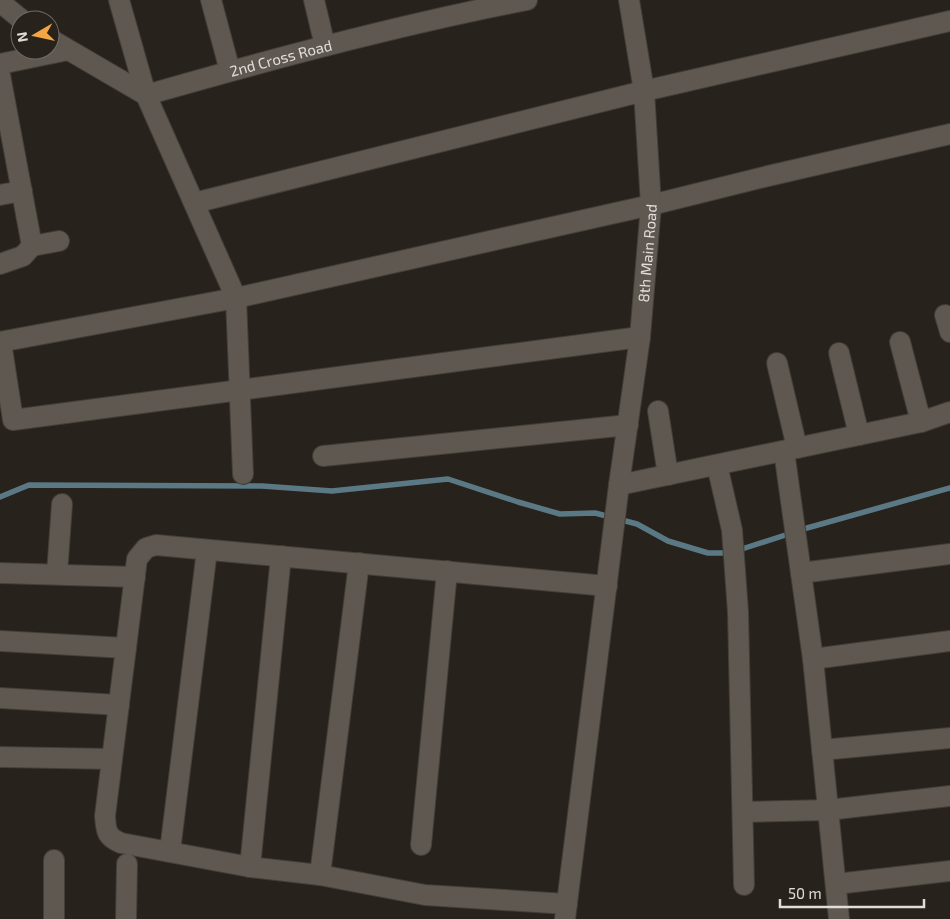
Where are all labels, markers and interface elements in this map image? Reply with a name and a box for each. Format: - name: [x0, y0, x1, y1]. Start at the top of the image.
- north arrow: [10, 10, 60, 60]
- text: N: [12, 31, 31, 43]
- street label: 2nd Cross Road: [228, 36, 334, 80]
- street label: 8th Main Road: [634, 203, 660, 303]
- scale bar: [780, 876, 924, 908]
- text: 50 m: [788, 884, 822, 902]

